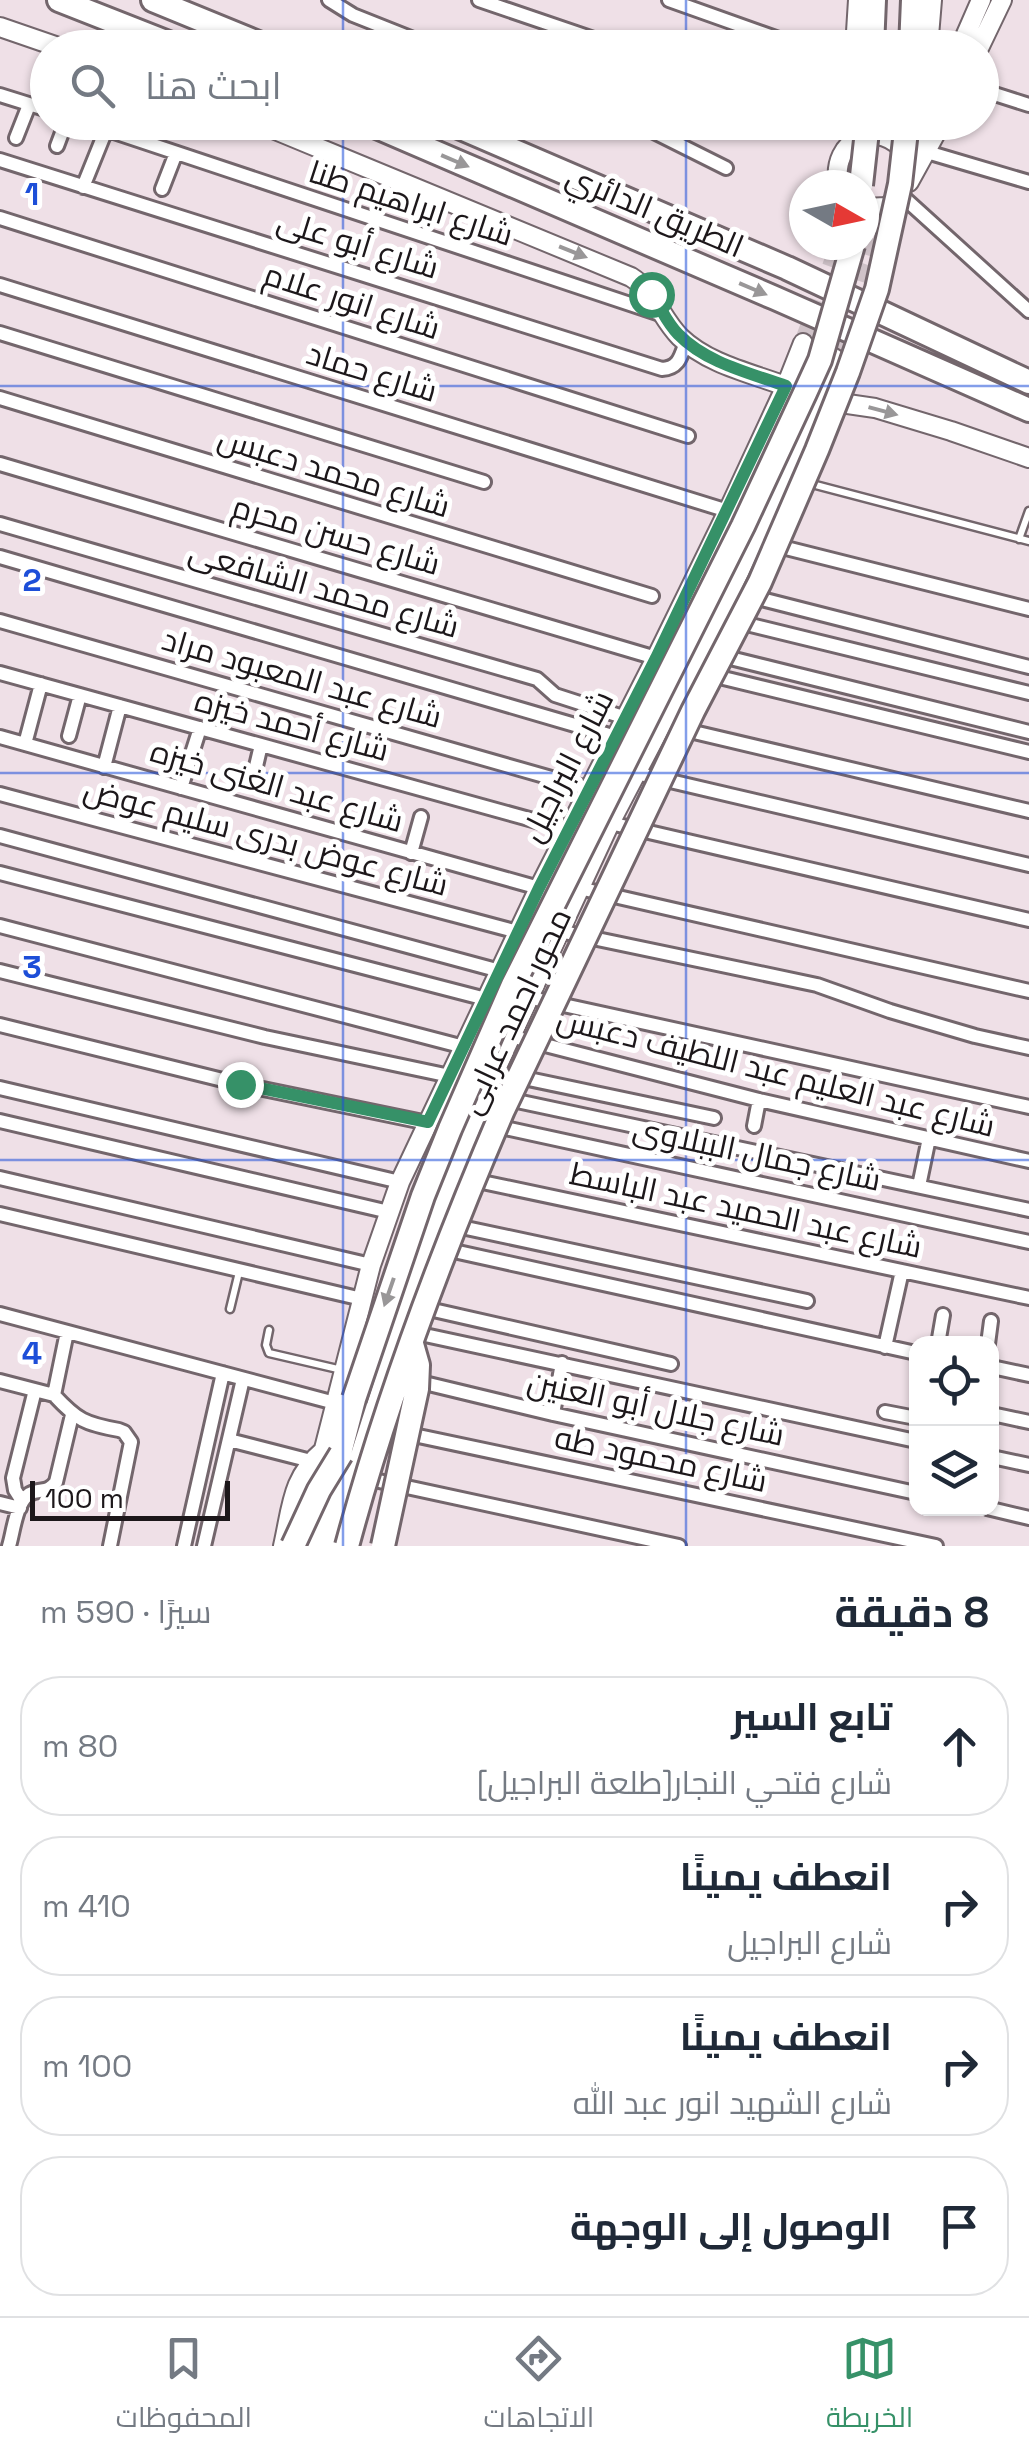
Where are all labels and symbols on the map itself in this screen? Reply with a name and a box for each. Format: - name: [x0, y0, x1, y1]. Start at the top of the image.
- street label: شارع ابراهيم طنا: [303, 151, 518, 257]
- one-way arrow: [440, 153, 469, 169]
- street label: الطريق الدائري: [558, 156, 750, 271]
- north arrow: [789, 170, 879, 260]
- text: 1: [25, 174, 39, 214]
- street label: شارع أبو على: [272, 201, 444, 289]
- one-way arrow: [559, 245, 589, 261]
- street label: شارع انور علام: [258, 254, 445, 350]
- route start: [629, 272, 675, 318]
- one-way arrow: [738, 281, 768, 297]
- street label: شارع حماد: [301, 333, 442, 413]
- one-way arrow: [868, 404, 899, 420]
- street label: شارع محمد دعبس: [212, 418, 455, 528]
- street label: شارع حسن محرم: [227, 486, 445, 586]
- street label: شارع محمد الشافعى: [184, 531, 464, 649]
- text: 2: [22, 560, 42, 600]
- street label: شارع عبد المعبود مراد: [157, 619, 446, 739]
- street label: شارع أحمد خيزه: [190, 680, 393, 772]
- street label: شارع البراجيل: [512, 684, 624, 849]
- street label: شارع عبد الغنى خيزه: [146, 731, 408, 843]
- street label: شارع عوض بدرى سليم عوض: [79, 769, 453, 907]
- street label: محور احمد عرابى: [450, 902, 580, 1120]
- text: 3: [22, 947, 42, 987]
- street label: شارع عبد العليم عبد اللطيف دعبس: [552, 998, 999, 1148]
- route end: [218, 1062, 264, 1108]
- street label: شارع جمال الببلاوى: [629, 1108, 885, 1202]
- street label: شارع عبد الحميد عبد الباسط: [566, 1153, 926, 1269]
- one-way arrow: [381, 1278, 396, 1308]
- text: 4: [22, 1333, 42, 1373]
- street label: شارع جلال أبو العنين: [523, 1361, 788, 1457]
- street label: شارع محمود طه: [551, 1417, 771, 1503]
- scale bar: [30, 1476, 230, 1520]

